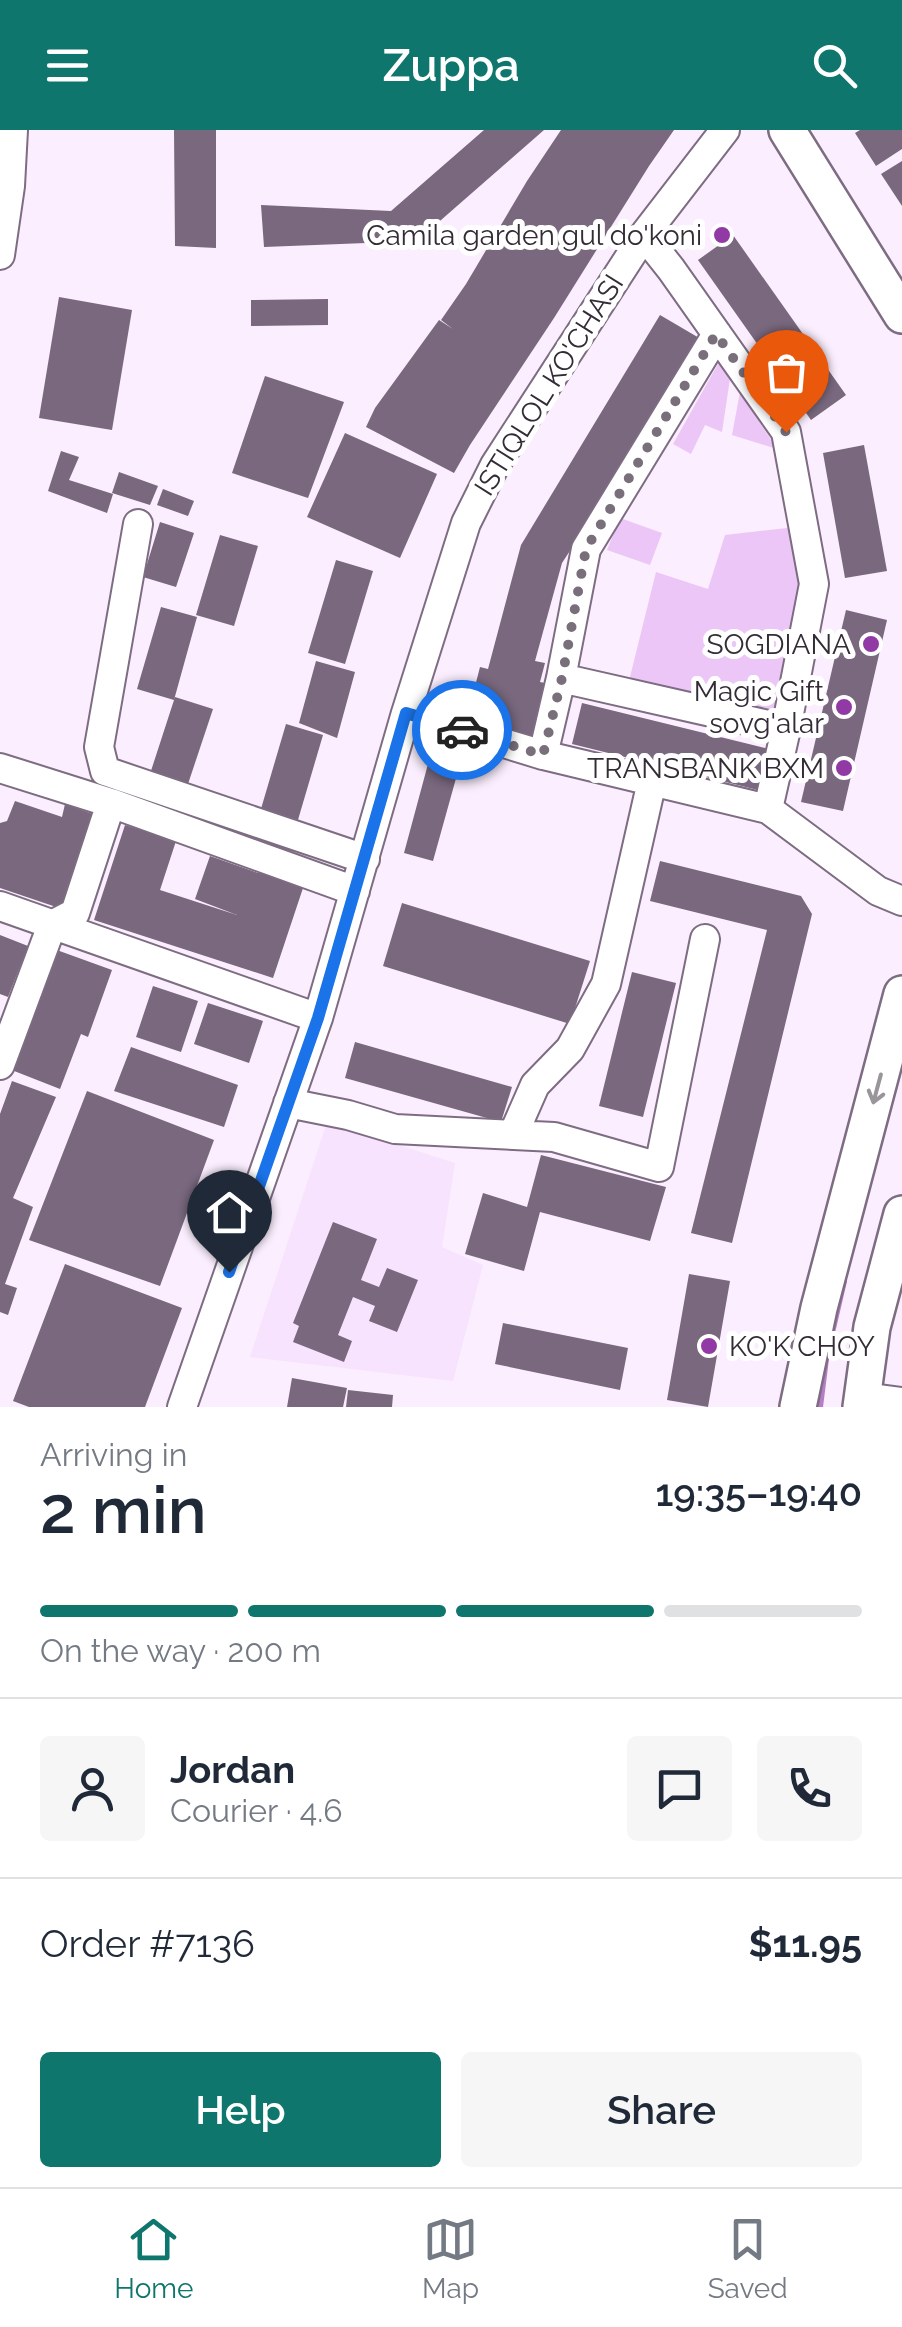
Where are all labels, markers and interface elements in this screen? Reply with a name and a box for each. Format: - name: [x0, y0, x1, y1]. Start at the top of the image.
- icon: menu: [40, 38, 95, 93]
- icon: search: [807, 38, 862, 93]
- text: Zuppa: [382, 39, 520, 92]
- place label: Camila garden gul do'koni: [366, 219, 702, 252]
- marker: Camila garden gul do'koni: [711, 224, 733, 246]
- street label: ISTIQLOL KO'CHASI: [468, 269, 630, 501]
- pin: [744, 330, 829, 433]
- icon: bag: [759, 345, 814, 400]
- place label: SOGDIANA: [706, 628, 851, 661]
- marker: SOGDIANA: [860, 633, 882, 655]
- place label: Magic Gift sovg'alar: [694, 675, 825, 740]
- courier: [412, 680, 512, 780]
- marker: Magic Gift sovg'alar: [833, 696, 855, 718]
- icon: car: [435, 703, 490, 758]
- place label: TRANSBANK BXM: [587, 752, 824, 785]
- marker: TRANSBANK BXM: [833, 757, 855, 779]
- one-way arrow: [867, 1072, 886, 1104]
- pin: [187, 1170, 272, 1273]
- icon: home: [202, 1185, 257, 1240]
- place label: KO'K CHOY: [729, 1330, 875, 1363]
- marker: KO'K CHOY: [698, 1335, 720, 1357]
- text: Arriving in: [40, 1436, 187, 1473]
- text: 19:35–19:40: [655, 1470, 862, 1515]
- text: 2 min: [40, 1472, 207, 1548]
- text: On the way · 200 m: [40, 1632, 321, 1669]
- button: person: [40, 1736, 145, 1841]
- button: chat: [627, 1736, 732, 1841]
- button: phone: [757, 1736, 862, 1841]
- text: Jordan: [170, 1747, 295, 1792]
- text: Courier · 4.6: [170, 1792, 343, 1829]
- text: Order #7136: [40, 1921, 255, 1966]
- text: $11.95: [748, 1921, 862, 1966]
- button: Help: [40, 2052, 441, 2167]
- button: Share: [461, 2052, 862, 2167]
- tab: Home: [114, 2212, 194, 2305]
- tab: Map: [422, 2212, 479, 2305]
- tab: Saved: [708, 2212, 788, 2305]

